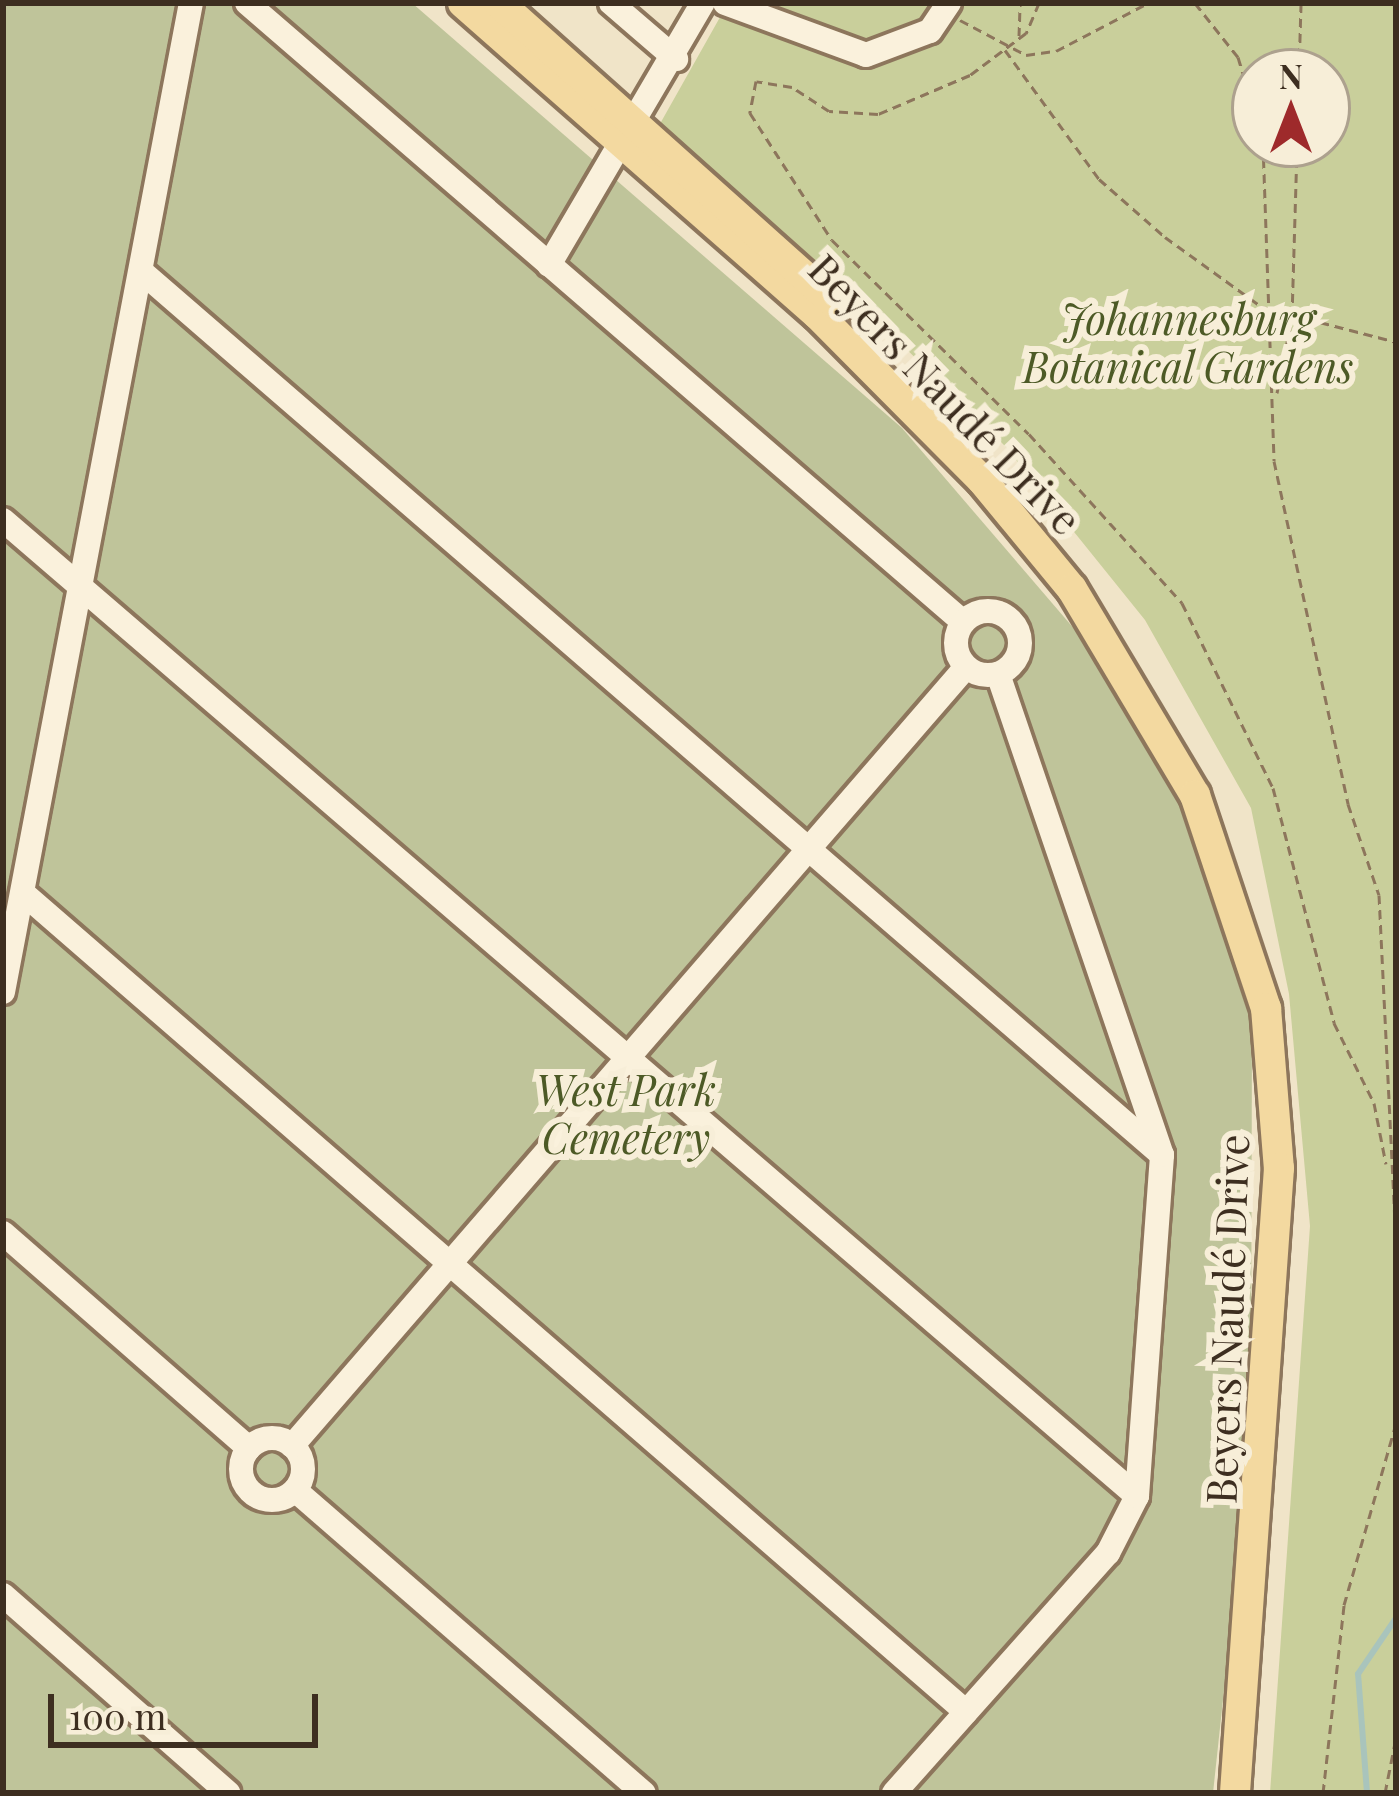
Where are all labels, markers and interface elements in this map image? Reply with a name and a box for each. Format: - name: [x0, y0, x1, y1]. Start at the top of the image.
- north arrow: [1231, 48, 1351, 168]
- text: N: [1279, 53, 1303, 97]
- street label: Beyers Naudé Drive: [799, 242, 1093, 544]
- park label: Johannesburg Botanical Gardens: [1022, 293, 1354, 392]
- park label: West Park Cemetery: [536, 1064, 716, 1162]
- street label: Beyers Naudé Drive: [1194, 1133, 1258, 1505]
- scale bar: [54, 1670, 324, 1744]
- text: 100 m: [69, 1691, 166, 1739]

